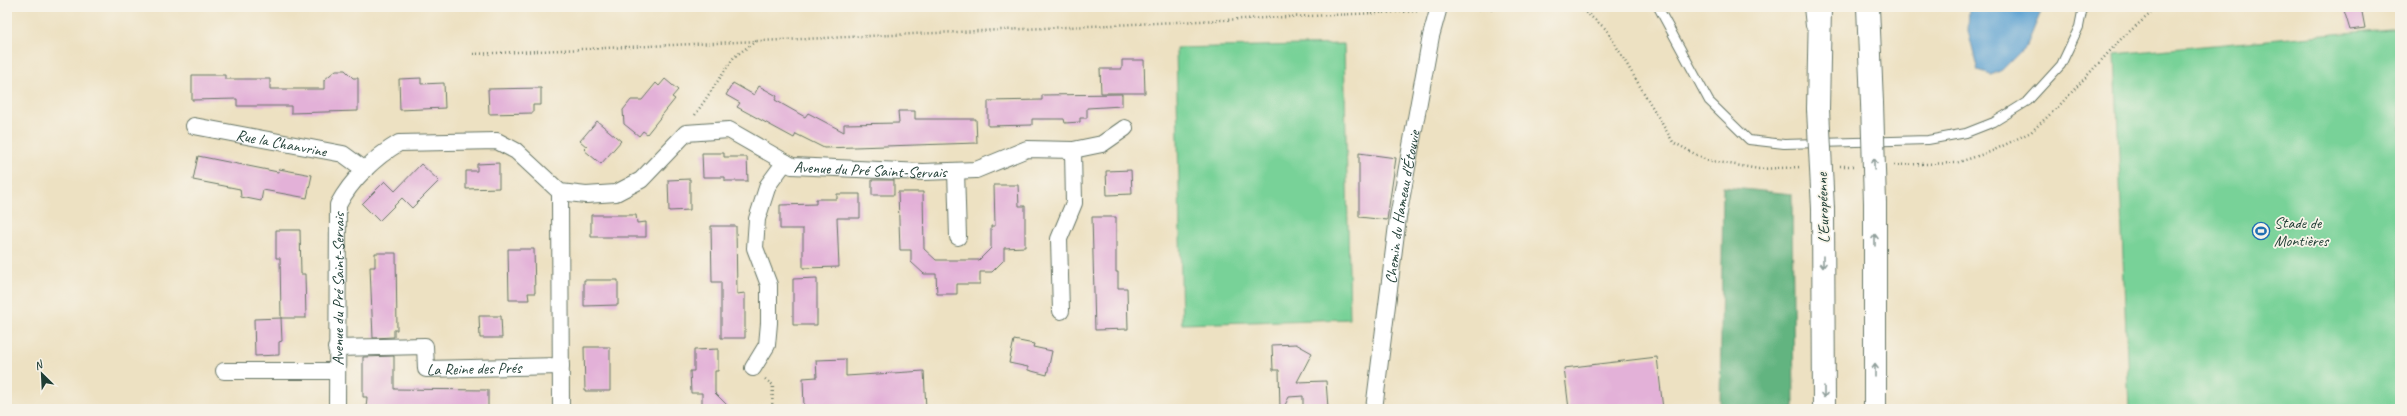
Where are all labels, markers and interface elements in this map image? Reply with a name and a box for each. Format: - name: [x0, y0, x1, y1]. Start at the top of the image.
- street label: Rue la Chanvrine: [234, 125, 330, 162]
- street label: Chemin du Hameau d'Étouvie: [1381, 127, 1425, 285]
- street label: Avenue du Pré Saint-Servais: [793, 157, 949, 183]
- one-way arrow: [1870, 158, 1877, 171]
- street label: L'Européenne: [1812, 171, 1834, 244]
- street label: Avenue du Pré Saint-Servais: [328, 211, 349, 366]
- place label: Stade de Montières: [2274, 213, 2330, 251]
- sports icon: Stade de Montières: [2251, 221, 2271, 241]
- one-way arrow: [1871, 234, 1879, 247]
- one-way arrow: [1819, 255, 1827, 268]
- north arrow: [22, 354, 62, 394]
- text: N: [32, 356, 46, 373]
- street label: La Reine des Prés: [426, 358, 523, 380]
- one-way arrow: [1871, 364, 1879, 377]
- one-way arrow: [1820, 385, 1828, 398]

